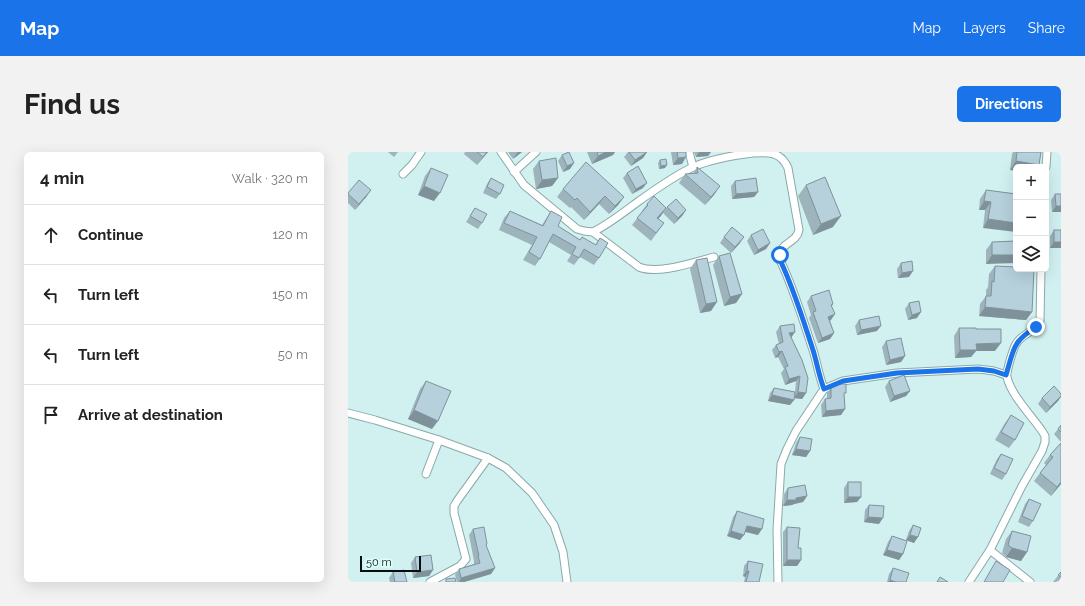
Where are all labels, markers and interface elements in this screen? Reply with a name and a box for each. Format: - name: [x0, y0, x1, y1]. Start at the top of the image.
- text: Map: [20, 17, 59, 39]
- text: Map: [913, 20, 941, 36]
- text: Layers: [963, 20, 1006, 36]
- text: Share: [1028, 20, 1065, 36]
- button: Directions: [957, 86, 1061, 122]
- text: Find us: [24, 88, 120, 121]
- map controls: [1013, 164, 1049, 272]
- button: +: [1013, 164, 1049, 200]
- text: 4 min: [40, 168, 84, 188]
- text: Walk · 320 m: [232, 171, 308, 186]
- button: −: [1013, 200, 1049, 236]
- icon: ahead: [40, 224, 62, 246]
- text: Continue: [78, 226, 143, 244]
- text: 120 m: [272, 227, 308, 242]
- button: layers: [1013, 236, 1049, 272]
- route start: [771, 246, 789, 264]
- icon: left: [40, 284, 62, 306]
- text: Turn left: [78, 286, 139, 304]
- text: 150 m: [272, 287, 308, 302]
- route end: [1027, 318, 1045, 336]
- icon: left: [40, 344, 62, 366]
- text: Turn left: [78, 346, 139, 364]
- text: 50 m: [278, 347, 308, 362]
- icon: arrive: [40, 404, 62, 426]
- text: Arrive at destination: [78, 406, 223, 424]
- scale bar: [360, 554, 421, 573]
- text: 50 m: [366, 556, 392, 569]

